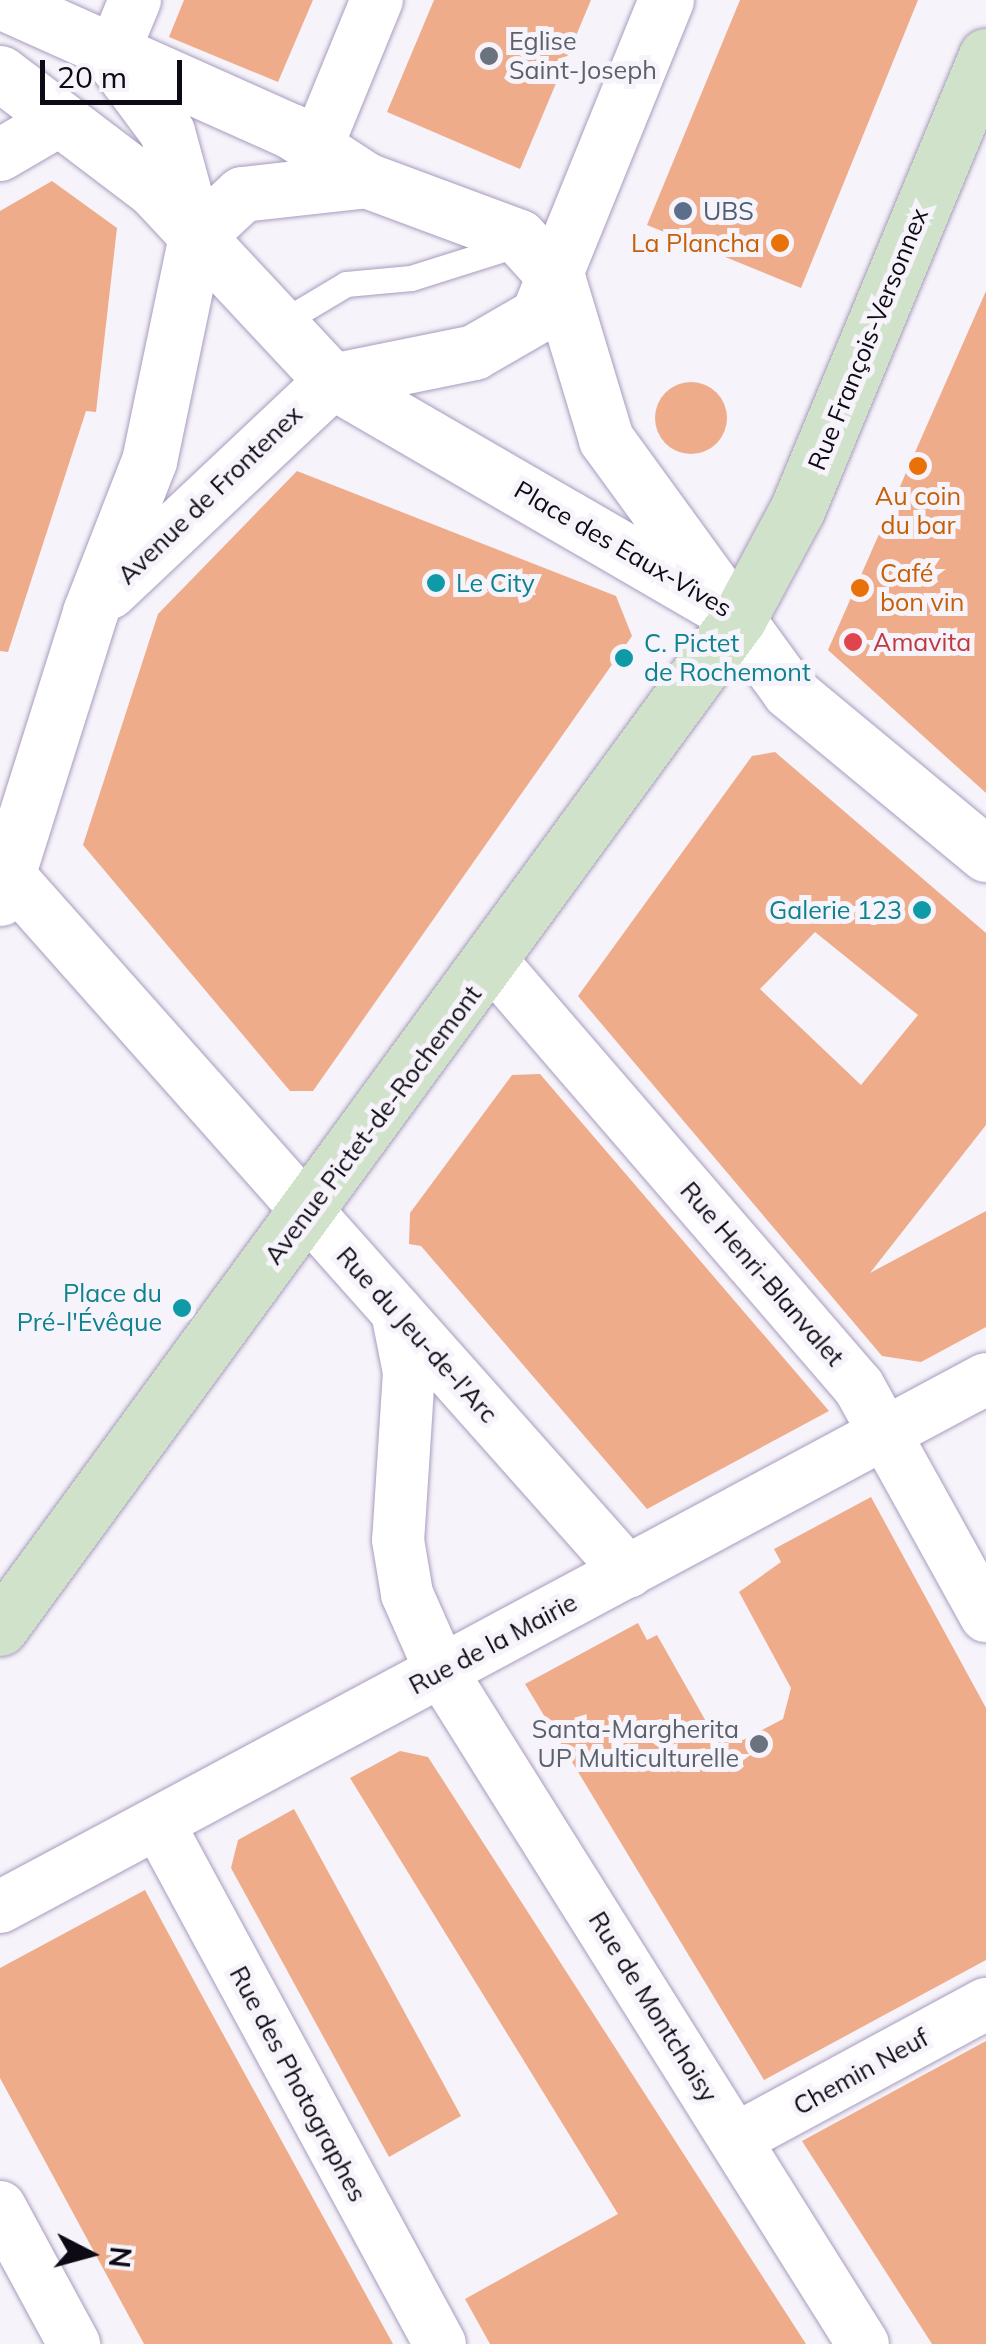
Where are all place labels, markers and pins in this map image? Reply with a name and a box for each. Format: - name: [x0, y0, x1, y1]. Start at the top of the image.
- place label: Eglise Saint-Joseph: [509, 27, 657, 86]
- marker: Eglise Saint-Joseph: [478, 45, 500, 67]
- place label: UBS: [703, 196, 754, 226]
- marker: UBS: [672, 200, 694, 222]
- place label: La Plancha: [631, 228, 760, 258]
- marker: La Plancha: [769, 232, 791, 254]
- marker: Au coin du bar: [907, 455, 929, 477]
- place label: Au coin du bar: [875, 482, 961, 541]
- place label: Café bon vin: [880, 559, 964, 618]
- place label: Le City: [456, 568, 535, 598]
- marker: Le City: [425, 572, 447, 594]
- marker: Café bon vin: [849, 577, 871, 599]
- place label: Amavita: [873, 627, 971, 657]
- place label: C. Pictet de Rochemont: [644, 629, 811, 688]
- marker: Amavita: [842, 631, 864, 653]
- marker: C. Pictet de Rochemont: [613, 647, 635, 669]
- place label: Galerie 123: [769, 895, 902, 925]
- marker: Galerie 123: [911, 899, 933, 921]
- place label: Place du Pré-l'Évêque: [17, 1279, 162, 1338]
- marker: Place du Pré-l'Évêque: [171, 1297, 193, 1319]
- place label: Santa-Margherita UP Multiculturelle: [532, 1715, 739, 1774]
- marker: Santa-Margherita UP Multiculturelle: [748, 1733, 770, 1755]

